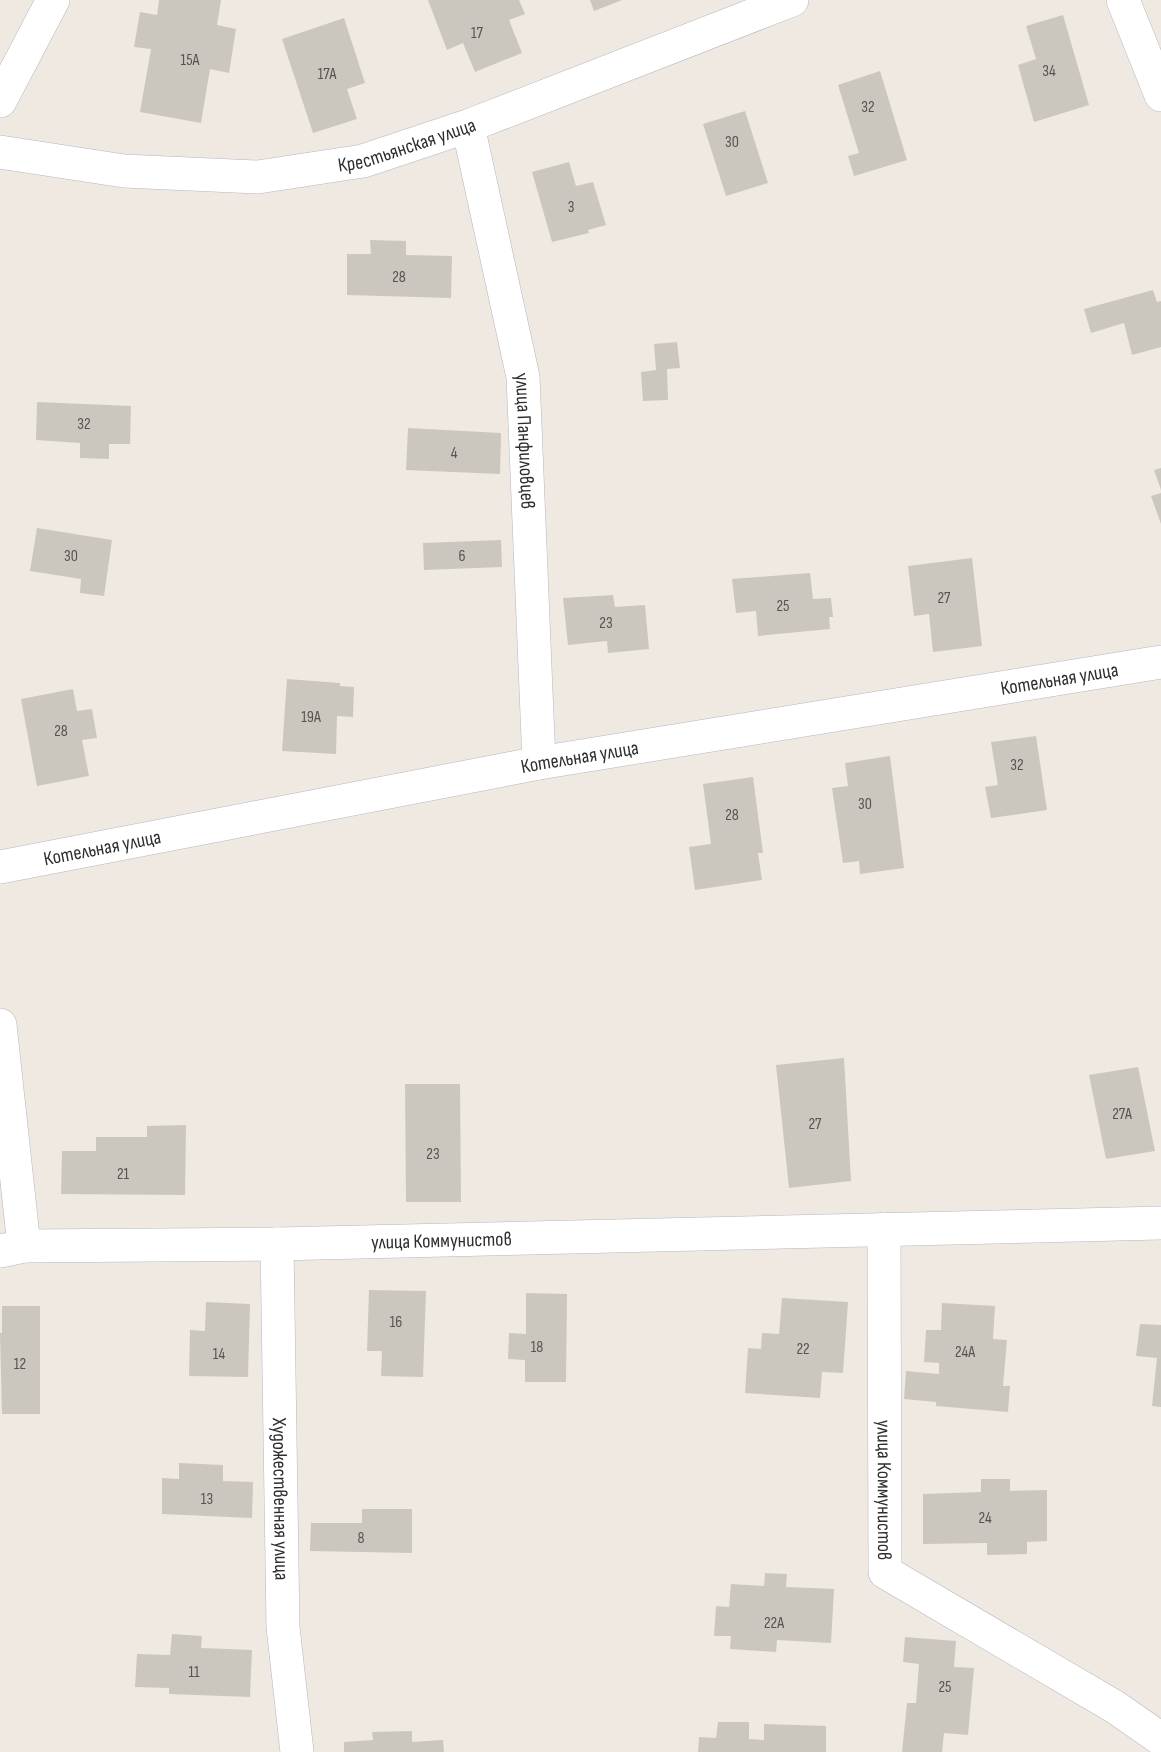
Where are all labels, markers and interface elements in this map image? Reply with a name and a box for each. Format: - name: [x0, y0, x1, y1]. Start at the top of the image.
- house number: 17: [471, 24, 484, 43]
- house number: 15А: [181, 51, 200, 70]
- house number: 34: [1042, 62, 1056, 81]
- house number: 17А: [318, 65, 336, 84]
- house number: 32: [861, 98, 875, 117]
- street label: Крестьянская улица: [336, 113, 479, 178]
- house number: 30: [725, 133, 739, 152]
- house number: 3: [568, 198, 574, 217]
- house number: 28: [392, 268, 406, 287]
- street label: улица Панфиловцев: [509, 371, 539, 510]
- house number: 32: [77, 415, 91, 434]
- house number: 4: [451, 444, 458, 463]
- house number: 30: [64, 547, 78, 566]
- house number: 6: [458, 547, 466, 566]
- house number: 27: [937, 589, 951, 608]
- house number: 25: [776, 597, 790, 616]
- house number: 23: [599, 614, 613, 633]
- street label: Котельная улица: [999, 658, 1120, 701]
- house number: 19А: [301, 708, 321, 727]
- house number: 28: [54, 722, 68, 741]
- street label: Котельная улица: [519, 736, 640, 779]
- house number: 32: [1010, 756, 1024, 775]
- house number: 30: [858, 795, 872, 814]
- house number: 28: [725, 806, 739, 825]
- street label: Котельная улица: [42, 825, 163, 871]
- house number: 27А: [1112, 1105, 1132, 1124]
- house number: 27: [808, 1115, 822, 1134]
- house number: 23: [426, 1145, 440, 1164]
- house number: 21: [117, 1165, 130, 1184]
- street label: улица Коммунистов: [371, 1227, 512, 1255]
- house number: 16: [390, 1313, 402, 1332]
- house number: 18: [531, 1338, 543, 1357]
- house number: 22: [796, 1340, 810, 1359]
- house number: 24А: [955, 1343, 975, 1362]
- house number: 14: [213, 1345, 225, 1364]
- house number: 12: [14, 1355, 26, 1374]
- street label: Художественная улица: [267, 1416, 293, 1581]
- street label: улица Коммунистов: [872, 1420, 896, 1560]
- house number: 13: [201, 1490, 213, 1509]
- house number: 24: [978, 1509, 992, 1528]
- house number: 8: [357, 1529, 365, 1548]
- house number: 22А: [764, 1614, 784, 1633]
- house number: 11: [188, 1663, 200, 1682]
- house number: 25: [938, 1678, 952, 1697]

